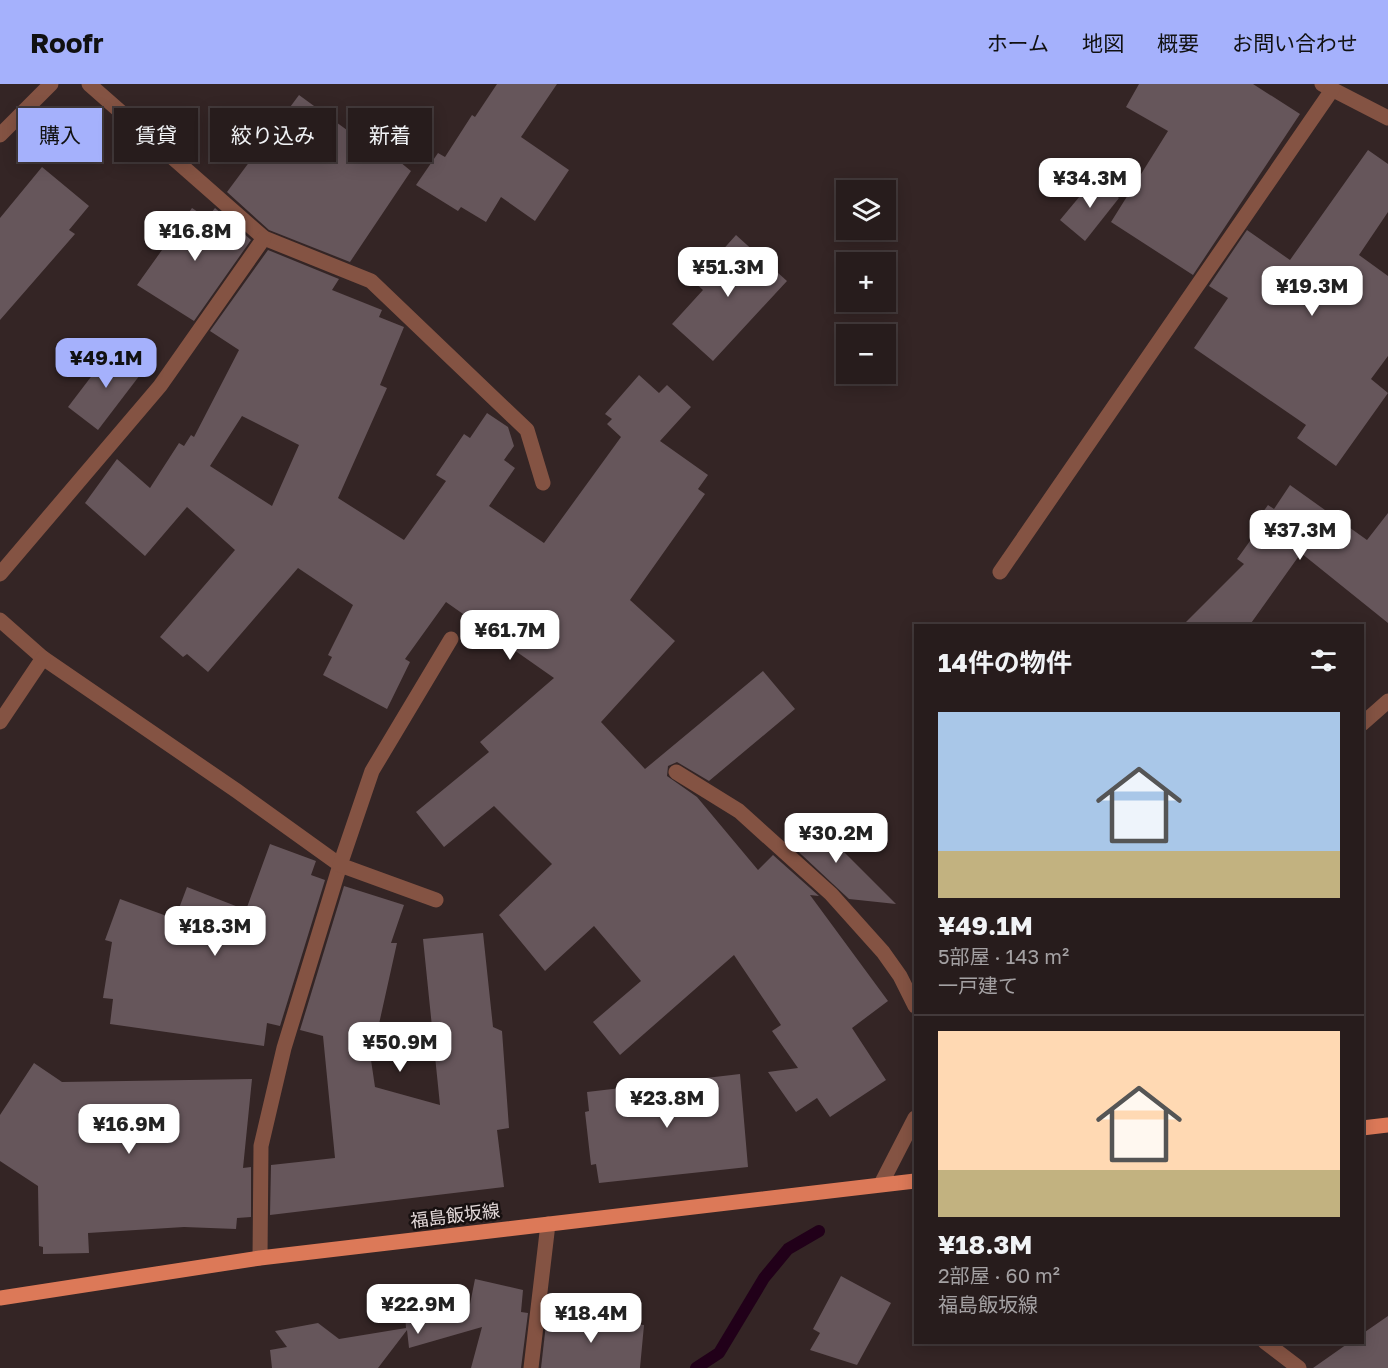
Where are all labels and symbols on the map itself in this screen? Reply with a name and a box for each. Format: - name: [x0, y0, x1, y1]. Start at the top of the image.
- pin: ¥34.3M: [1041, 158, 1139, 209]
- pin: ¥16.8M: [146, 211, 244, 262]
- pin: ¥51.3M: [679, 247, 777, 298]
- pin: ¥19.3M: [1263, 266, 1361, 317]
- pin: ¥49.1M: [57, 338, 155, 389]
- pin: ¥37.3M: [1251, 510, 1349, 561]
- pin: ¥61.7M: [461, 610, 559, 661]
- pin: ¥30.2M: [787, 813, 885, 864]
- pin: ¥18.3M: [166, 906, 264, 957]
- pin: ¥50.9M: [351, 1022, 449, 1073]
- pin: ¥23.8M: [618, 1078, 716, 1129]
- pin: ¥16.9M: [80, 1104, 178, 1155]
- street label: 福島飯坂線: [409, 1199, 501, 1231]
- pin: ¥22.9M: [369, 1284, 467, 1335]
- pin: ¥18.4M: [542, 1293, 640, 1344]

